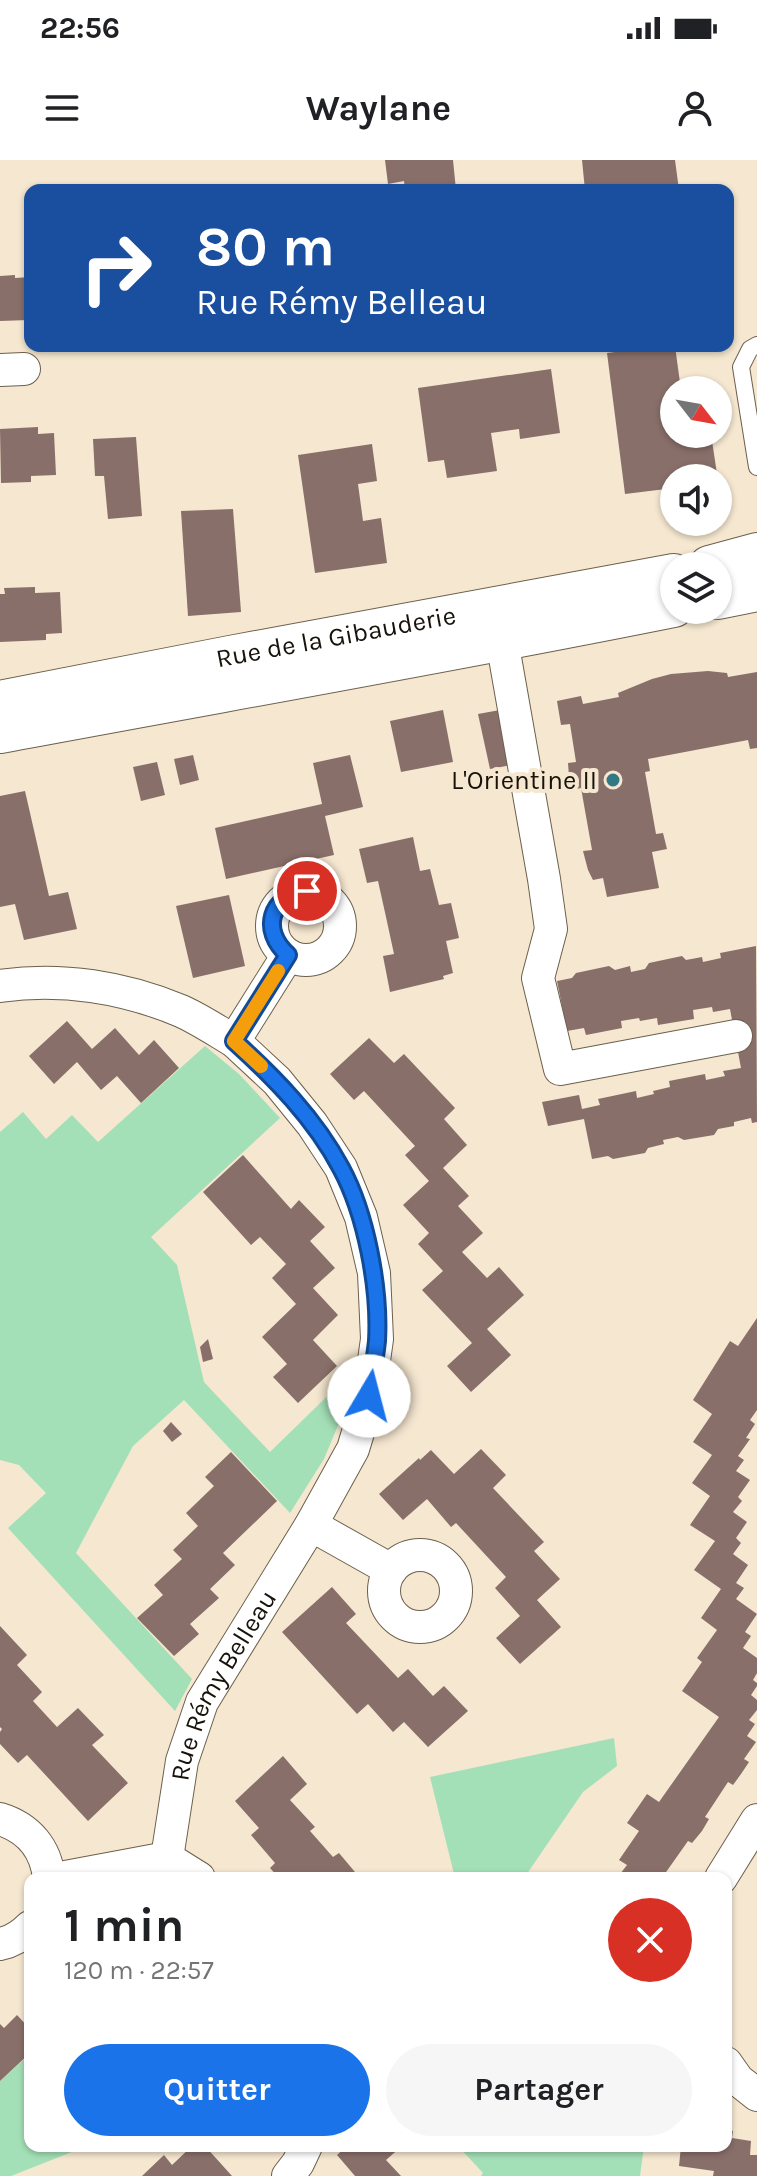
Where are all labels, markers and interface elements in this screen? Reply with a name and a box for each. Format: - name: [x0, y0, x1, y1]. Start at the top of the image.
- text: 22:56: [40, 10, 120, 46]
- icon: menu: [40, 86, 84, 130]
- icon: person: [673, 86, 717, 130]
- text: Waylane: [306, 87, 451, 129]
- text: 80 m: [196, 214, 335, 279]
- icon: right: [64, 216, 168, 320]
- text: Rue Rémy Belleau: [196, 281, 488, 323]
- north arrow: [660, 376, 732, 448]
- map controls: [660, 376, 732, 624]
- button: sound: [660, 464, 732, 536]
- button: layers: [660, 552, 732, 624]
- street label: Rue de la Gibauderie: [213, 600, 458, 674]
- place label: L'Orientine II: [451, 765, 597, 796]
- marker: L'Orientine II: [604, 771, 622, 789]
- pin: [273, 857, 341, 925]
- icon: arrive: [285, 869, 329, 913]
- position arrow: [327, 1354, 411, 1438]
- street label: Rue Rémy Belleau: [164, 1584, 283, 1783]
- text: 1 min: [64, 1897, 184, 1953]
- button: close: [608, 1898, 692, 1982]
- text: 120 m · 22:57: [64, 1955, 214, 1986]
- button: Quitter: [64, 2044, 370, 2136]
- button: Partager: [386, 2044, 692, 2136]

